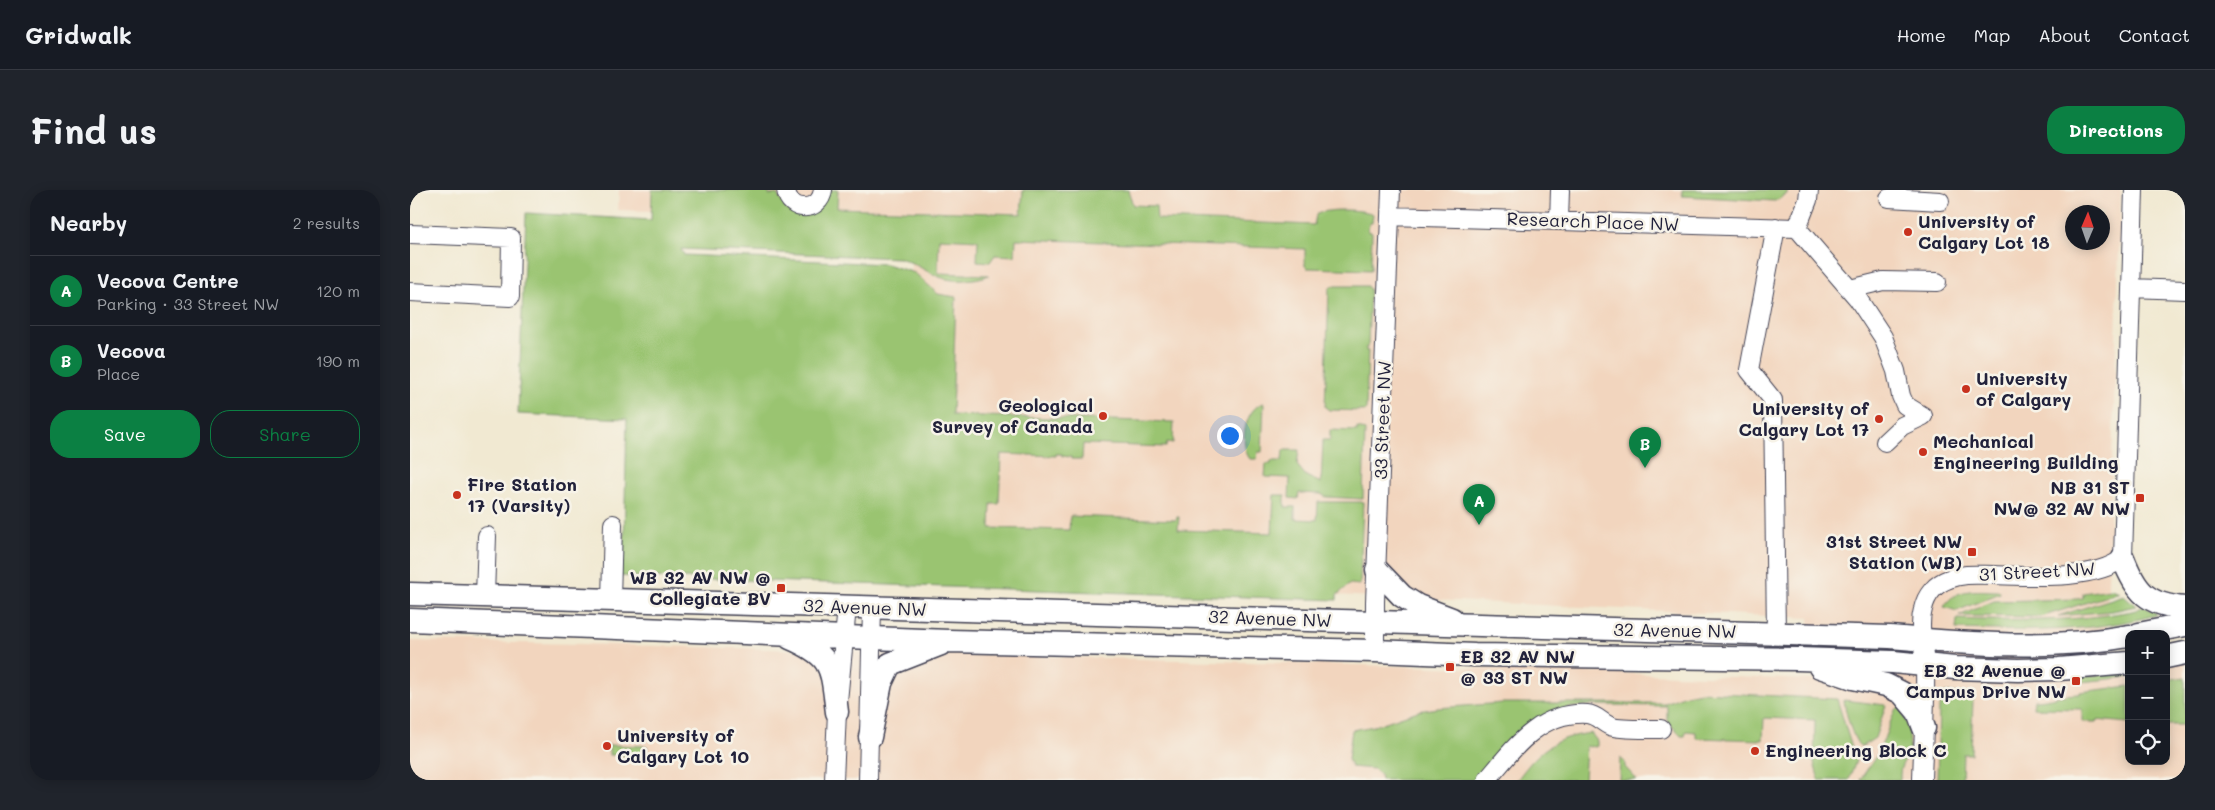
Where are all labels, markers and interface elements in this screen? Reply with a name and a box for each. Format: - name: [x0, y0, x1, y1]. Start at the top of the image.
- text: Gridwalk: [25, 19, 132, 50]
- text: Home: [1897, 23, 1946, 47]
- text: Map: [1974, 23, 2010, 47]
- text: About: [2038, 23, 2091, 47]
- text: Contact: [2119, 23, 2190, 47]
- button: Directions: [2047, 106, 2185, 154]
- text: Find us: [30, 107, 157, 153]
- north arrow: [2065, 205, 2110, 250]
- street label: Research Place NW: [1506, 206, 1680, 236]
- text: Nearby: [50, 209, 127, 236]
- place label: University of Calgary Lot 18: [1918, 209, 2050, 254]
- text: 2 results: [293, 212, 360, 233]
- marker: University of Calgary Lot 18: [1902, 226, 1914, 238]
- text: Vecova Centre: [97, 268, 239, 293]
- text: A: [60, 280, 72, 301]
- text: 120 m: [316, 280, 360, 301]
- text: Parking · 33 Street NW: [97, 293, 279, 314]
- text: Vecova: [97, 338, 166, 363]
- text: B: [61, 350, 71, 371]
- text: 190 m: [316, 350, 360, 371]
- street label: 33 Street NW: [1368, 360, 1396, 480]
- text: Place: [97, 363, 140, 384]
- place label: University of Calgary: [1976, 366, 2072, 411]
- marker: University of Calgary: [1960, 383, 1972, 395]
- place label: Geological Survey of Canada: [932, 393, 1093, 438]
- place label: University of Calgary Lot 17: [1739, 396, 1869, 441]
- button: Save: [50, 410, 200, 458]
- button: Share: [210, 410, 360, 458]
- marker: Geological Survey of Canada: [1097, 410, 1109, 422]
- marker: University of Calgary Lot 17: [1873, 413, 1885, 425]
- your location: [1217, 423, 1243, 449]
- pin: B: [1629, 427, 1661, 468]
- place label: Mechanical Engineering Building: [1933, 429, 2119, 474]
- marker: Mechanical Engineering Building: [1917, 446, 1929, 458]
- place label: Fire Station 17 (Varsity): [467, 472, 577, 517]
- place label: NB 31 ST NW@ 32 AV NW: [1994, 475, 2130, 520]
- pin: A: [1463, 484, 1495, 525]
- marker: Fire Station 17 (Varsity): [451, 489, 463, 501]
- marker: NB 31 ST NW@ 32 AV NW: [2134, 492, 2146, 504]
- place label: 31st Street NW Station (WB): [1826, 529, 1962, 574]
- marker: 31st Street NW Station (WB): [1966, 546, 1978, 558]
- street label: 31 Street NW: [1978, 556, 2096, 586]
- place label: WB 32 AV NW @ Collegiate BV: [630, 565, 771, 610]
- marker: WB 32 AV NW @ Collegiate BV: [775, 582, 787, 594]
- street label: 32 Avenue NW: [803, 593, 927, 621]
- street label: 32 Avenue NW: [1208, 604, 1332, 632]
- street label: 32 Avenue NW: [1613, 617, 1737, 643]
- map controls: [2125, 630, 2170, 765]
- button: +: [2125, 630, 2170, 675]
- place label: EB 32 AV NW @ 33 ST NW: [1460, 644, 1575, 689]
- place label: EB 32 Avenue @ Campus Drive NW: [1906, 658, 2066, 703]
- marker: EB 32 AV NW @ 33 ST NW: [1444, 661, 1456, 673]
- marker: EB 32 Avenue @ Campus Drive NW: [2070, 675, 2082, 687]
- button: −: [2125, 675, 2170, 720]
- button: locate: [2125, 720, 2170, 765]
- place label: University of Calgary Lot 10: [617, 723, 749, 768]
- place label: Engineering Block C: [1765, 738, 1947, 762]
- marker: University of Calgary Lot 10: [601, 740, 613, 752]
- marker: Engineering Block C: [1749, 745, 1761, 757]

